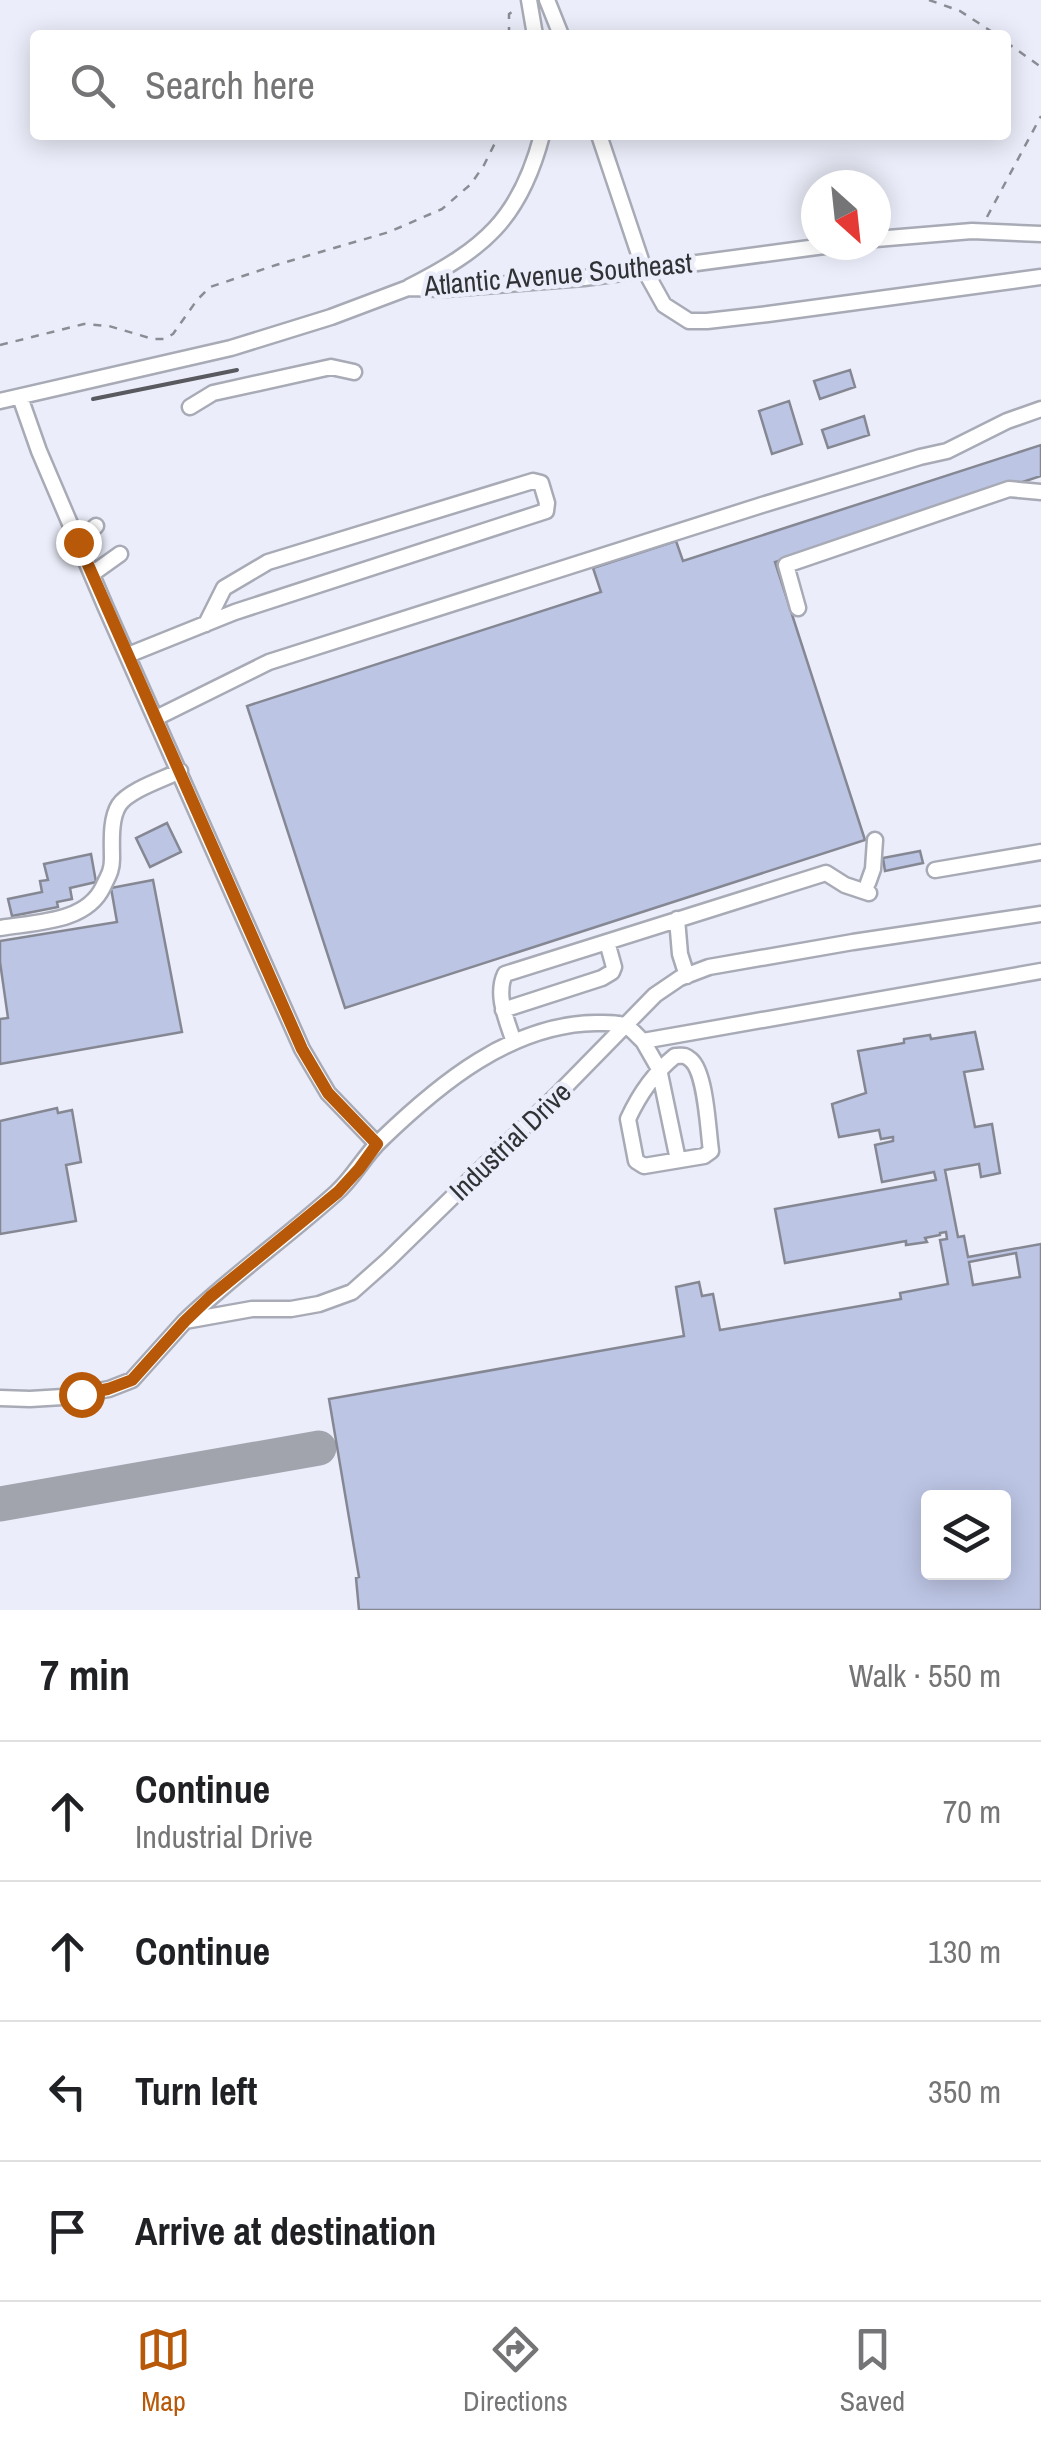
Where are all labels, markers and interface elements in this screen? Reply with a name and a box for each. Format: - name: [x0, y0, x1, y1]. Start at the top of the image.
- search box: [30, 30, 1011, 140]
- icon: search: [65, 58, 120, 113]
- text: Search here: [145, 60, 315, 111]
- north arrow: [801, 170, 891, 260]
- street label: Atlantic Avenue Southeast: [421, 243, 694, 305]
- route end: [56, 520, 102, 566]
- street label: Industrial Drive: [441, 1073, 579, 1209]
- route start: [59, 1372, 105, 1418]
- map controls: [921, 1490, 1011, 1580]
- button: layers: [921, 1490, 1011, 1580]
- text: 7 min: [40, 1647, 130, 1703]
- text: Walk · 550 m: [849, 1654, 1001, 1697]
- text: Continue: [135, 1764, 270, 1815]
- icon: ahead: [40, 1784, 95, 1839]
- text: 70 m: [943, 1790, 1001, 1833]
- text: Industrial Drive: [135, 1815, 313, 1858]
- icon: ahead: [40, 1924, 95, 1979]
- text: Continue: [135, 1926, 270, 1977]
- text: 130 m: [928, 1930, 1001, 1973]
- icon: left: [40, 2064, 95, 2119]
- text: Turn left: [135, 2066, 257, 2117]
- text: 350 m: [928, 2070, 1001, 2113]
- icon: arrive: [40, 2204, 95, 2259]
- text: Arrive at destination: [135, 2206, 436, 2257]
- tab: Map: [136, 2322, 191, 2420]
- tab: Directions: [463, 2322, 568, 2420]
- tab: Saved: [840, 2322, 905, 2420]

